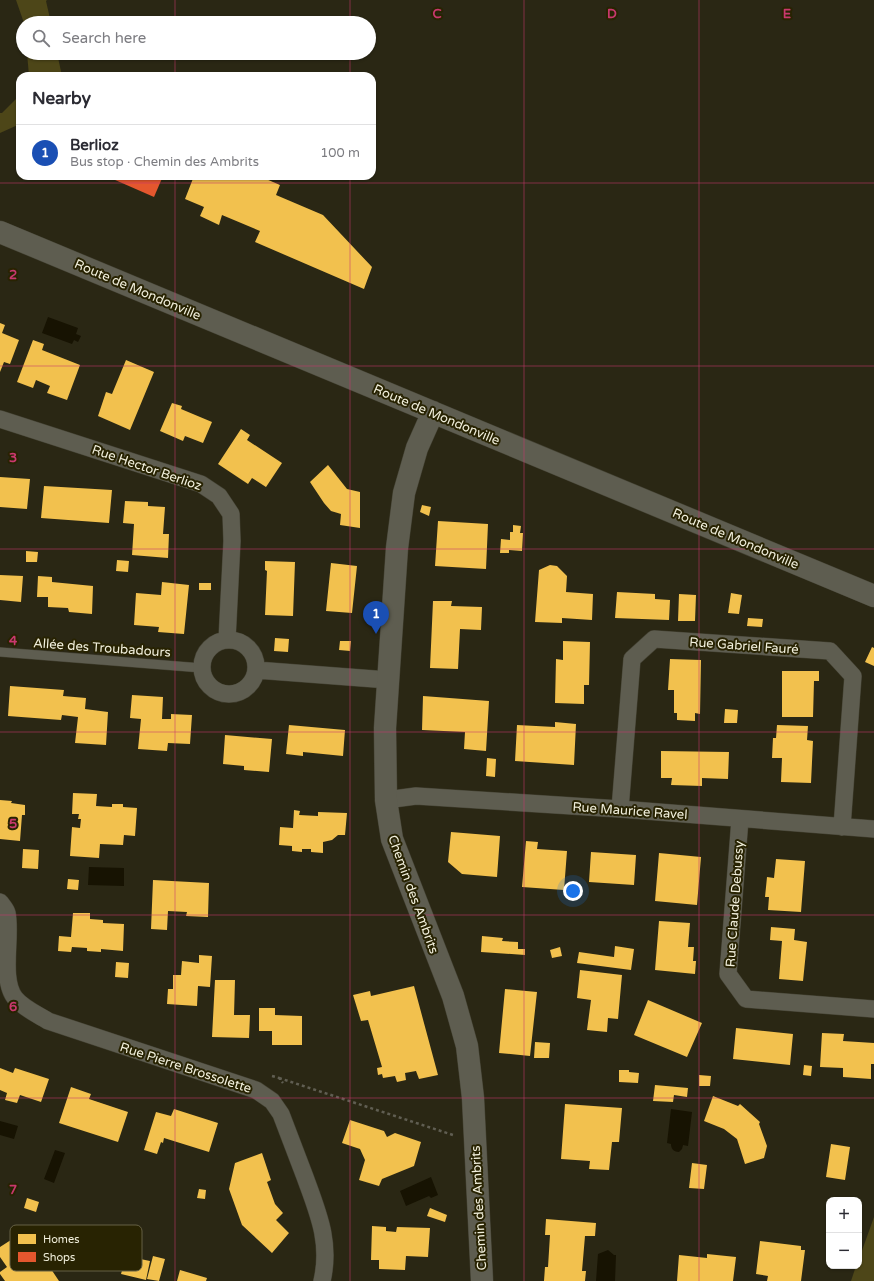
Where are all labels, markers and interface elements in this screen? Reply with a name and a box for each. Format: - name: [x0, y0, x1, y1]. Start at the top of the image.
- text: C: [432, 6, 442, 22]
- text: D: [607, 6, 617, 22]
- text: E: [783, 6, 791, 22]
- search box: [16, 16, 376, 60]
- icon: search: [30, 27, 52, 49]
- text: Search here: [62, 29, 146, 47]
- text: Nearby: [32, 88, 91, 109]
- text: Berlioz: [70, 136, 119, 154]
- text: 1: [41, 145, 49, 161]
- text: 100 m: [320, 145, 360, 161]
- text: Bus stop · Chemin des Ambrits: [70, 154, 259, 170]
- street label: Route de Mondonville: [72, 256, 203, 324]
- text: 2: [9, 267, 17, 283]
- street label: Route de Mondonville: [371, 381, 502, 449]
- street label: Rue Hector Berlioz: [90, 442, 204, 494]
- text: 3: [9, 450, 17, 466]
- street label: Route de Mondonville: [670, 505, 801, 573]
- pin: 1: [363, 601, 389, 634]
- text: 4: [9, 633, 18, 649]
- street label: Rue Gabriel Fauré: [689, 634, 799, 658]
- street label: Allée des Troubadours: [33, 635, 171, 661]
- street label: Rue Maurice Ravel: [572, 799, 688, 823]
- text: 5: [9, 816, 17, 832]
- street label: Chemin des Ambrits: [384, 833, 442, 956]
- street label: Rue Claude Debussy: [723, 840, 747, 968]
- your location: [563, 881, 583, 901]
- text: 6: [9, 999, 17, 1015]
- street label: Rue Pierre Brossolette: [118, 1039, 254, 1097]
- street label: Chemin des Ambrits: [468, 1145, 490, 1271]
- text: 7: [9, 1182, 17, 1198]
- map controls: [826, 1197, 862, 1269]
- button: +: [826, 1197, 862, 1233]
- legend: [10, 1225, 142, 1271]
- text: Homes: [43, 1233, 79, 1246]
- button: −: [826, 1233, 862, 1269]
- text: Shops: [43, 1251, 75, 1264]

